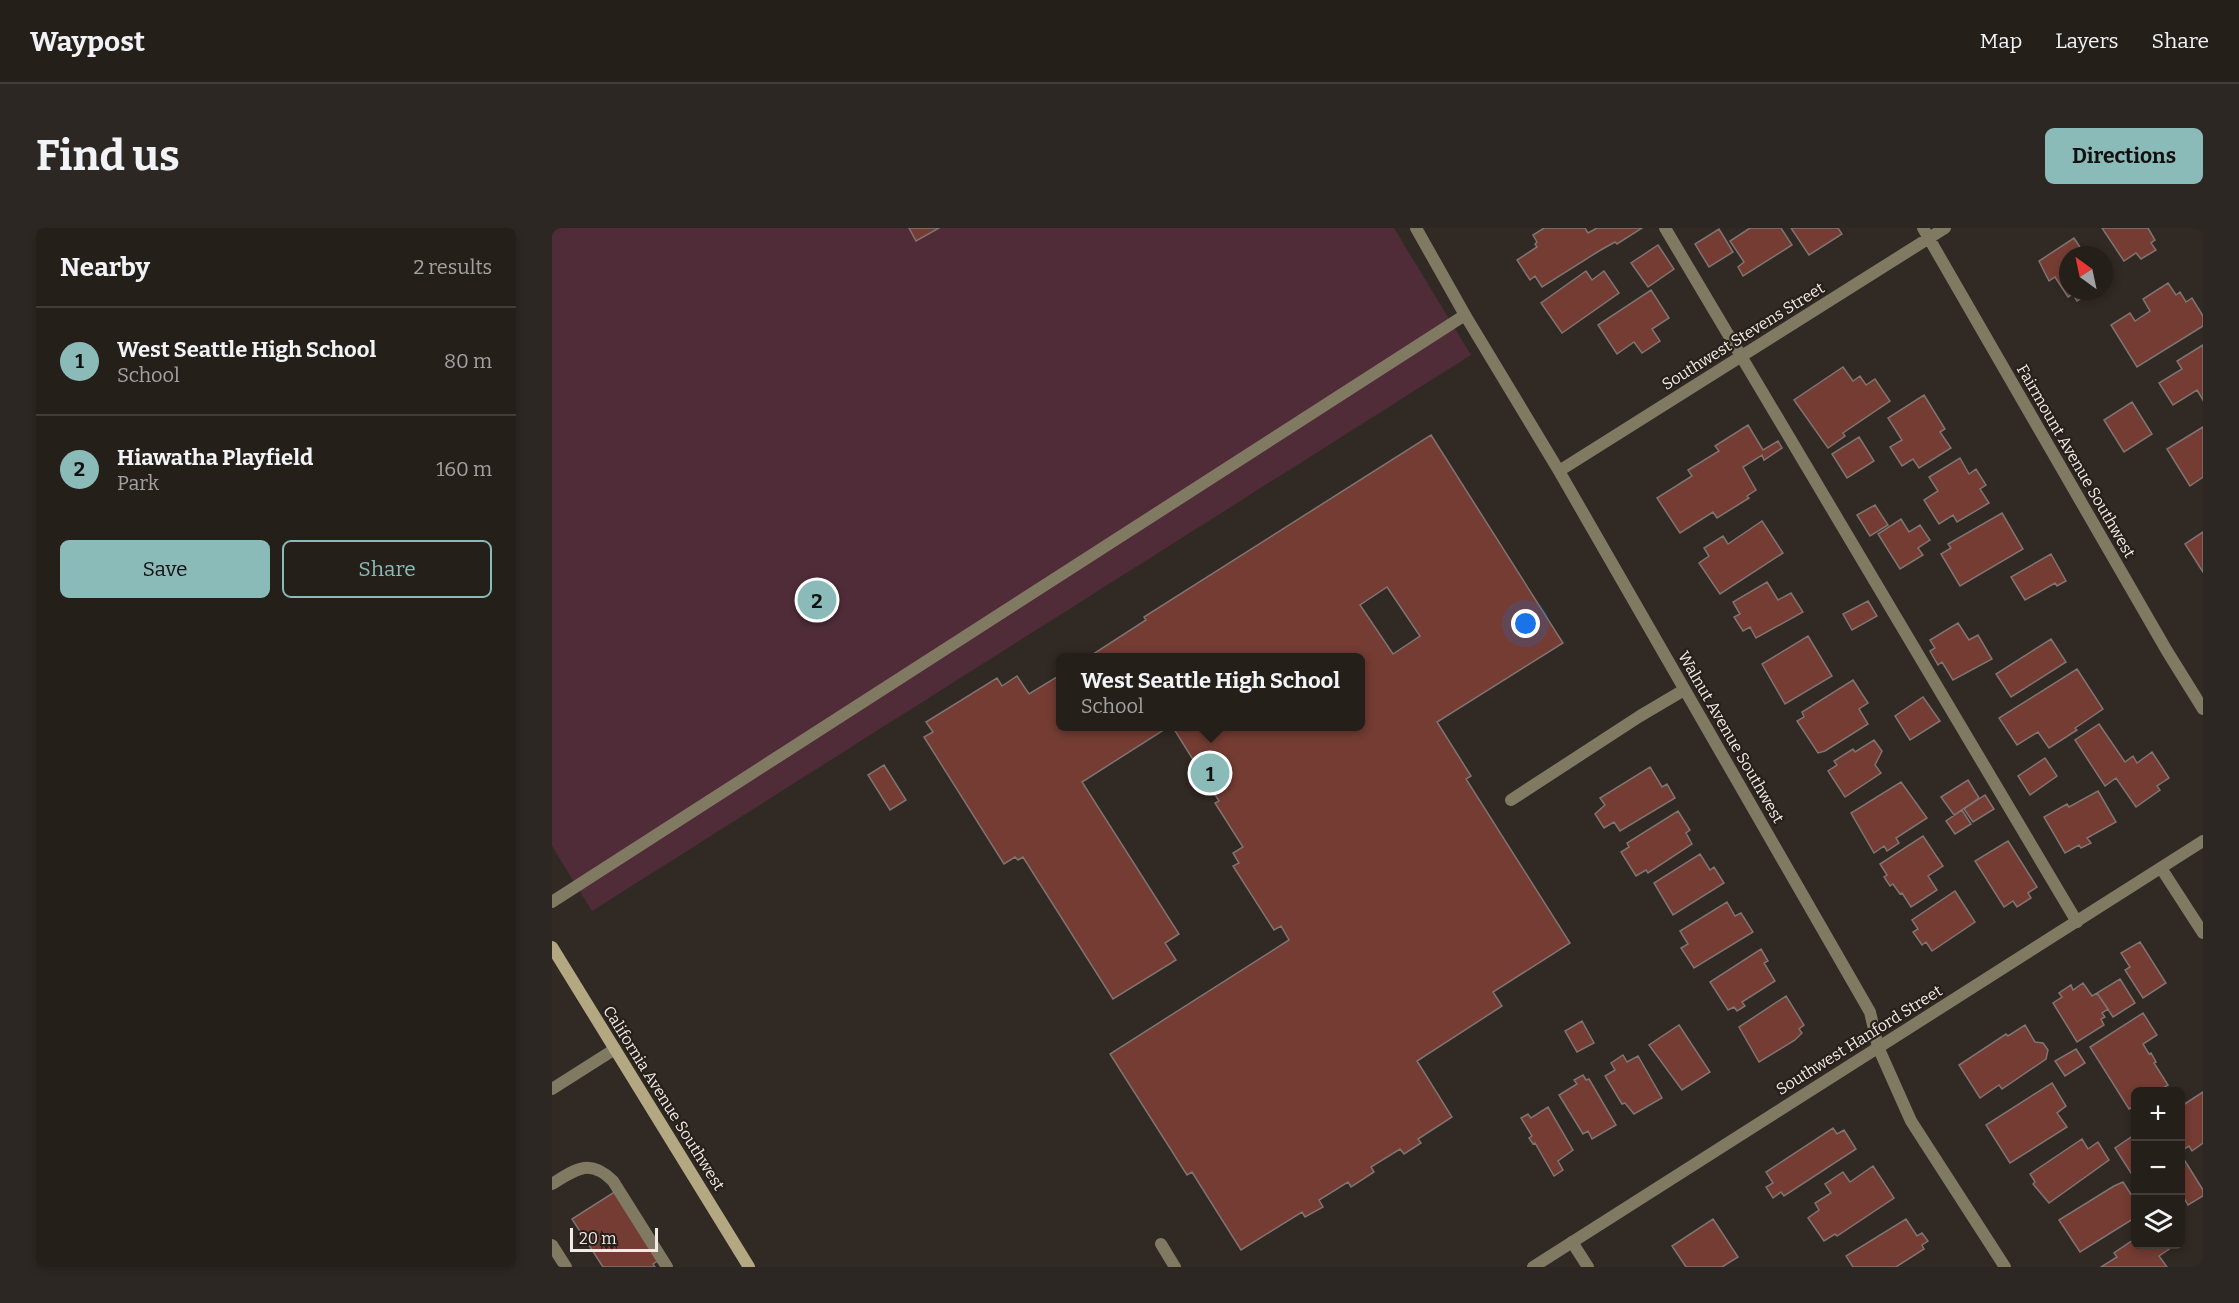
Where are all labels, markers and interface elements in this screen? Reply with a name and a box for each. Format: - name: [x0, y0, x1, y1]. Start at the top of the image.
- text: Waypost: [30, 25, 145, 58]
- text: Map: [1980, 28, 2022, 54]
- text: Layers: [2055, 28, 2119, 54]
- text: Share: [2152, 28, 2209, 54]
- button: Directions: [2045, 128, 2203, 184]
- text: Find us: [36, 131, 180, 181]
- north arrow: [2059, 246, 2113, 300]
- text: Nearby: [60, 252, 150, 283]
- text: 2 results: [413, 255, 492, 279]
- street label: Southwest Stevens Street: [1658, 278, 1828, 394]
- text: West Seattle High School: [117, 336, 376, 363]
- text: 1: [75, 349, 84, 373]
- text: 80 m: [444, 349, 492, 373]
- street label: Fairmount Avenue Southwest: [2013, 361, 2139, 561]
- text: School: [117, 363, 180, 387]
- text: Hiawatha Playfield: [117, 444, 313, 471]
- text: 2: [74, 457, 85, 481]
- text: 160 m: [436, 457, 492, 481]
- text: Park: [117, 471, 159, 495]
- button: Save: [60, 540, 270, 598]
- button: Share: [282, 540, 492, 598]
- pin: 2: [798, 578, 836, 622]
- your location: [1511, 609, 1540, 638]
- street label: Walnut Avenue Southwest: [1674, 648, 1788, 826]
- popup: [1056, 653, 1365, 731]
- text: West Seattle High School: [1081, 667, 1340, 694]
- text: School: [1081, 694, 1144, 718]
- pin: 1: [1190, 750, 1230, 796]
- street label: Southwest Hanford Street: [1773, 981, 1946, 1099]
- street label: California Avenue Southwest: [599, 1002, 729, 1194]
- map controls: [2131, 1087, 2185, 1249]
- button: +: [2131, 1087, 2185, 1141]
- button: −: [2131, 1141, 2185, 1195]
- button: layers: [2131, 1195, 2185, 1249]
- scale bar: [570, 1225, 658, 1252]
- text: 20 m: [579, 1229, 616, 1248]

